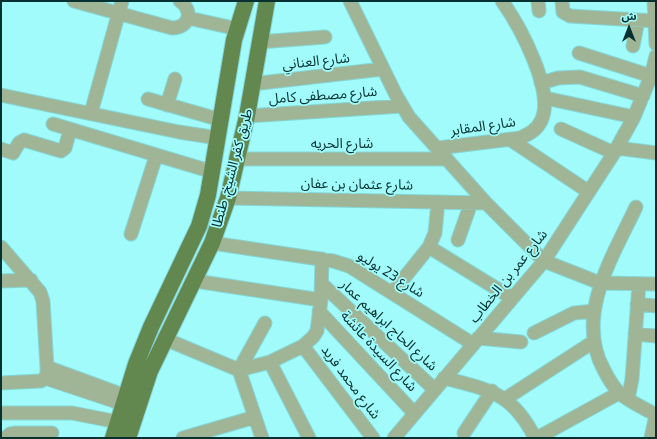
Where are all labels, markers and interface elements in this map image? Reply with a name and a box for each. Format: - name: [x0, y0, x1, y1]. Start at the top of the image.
- north arrow: [609, 8, 649, 48]
- text: ش: [621, 9, 637, 22]
- street label: شارع العناني: [281, 49, 351, 73]
- street label: شارع مصطفى كامل: [268, 83, 378, 107]
- street label: طريق كفر الشيخ, طنطا: [208, 107, 256, 229]
- street label: شارع المقابر: [449, 113, 517, 139]
- street label: شارع الحريه: [311, 135, 373, 151]
- street label: شارع عثمان بن عفان: [301, 175, 413, 193]
- street label: شارع عمر بن الخطاب: [465, 226, 551, 326]
- street label: شارع 23 يوليو: [355, 247, 427, 301]
- street label: شارع الحاج ابراهيم عمار: [337, 276, 441, 374]
- street label: شارع السيدة عائشة: [337, 307, 421, 395]
- street label: شارع محمد فريد: [318, 342, 384, 422]

